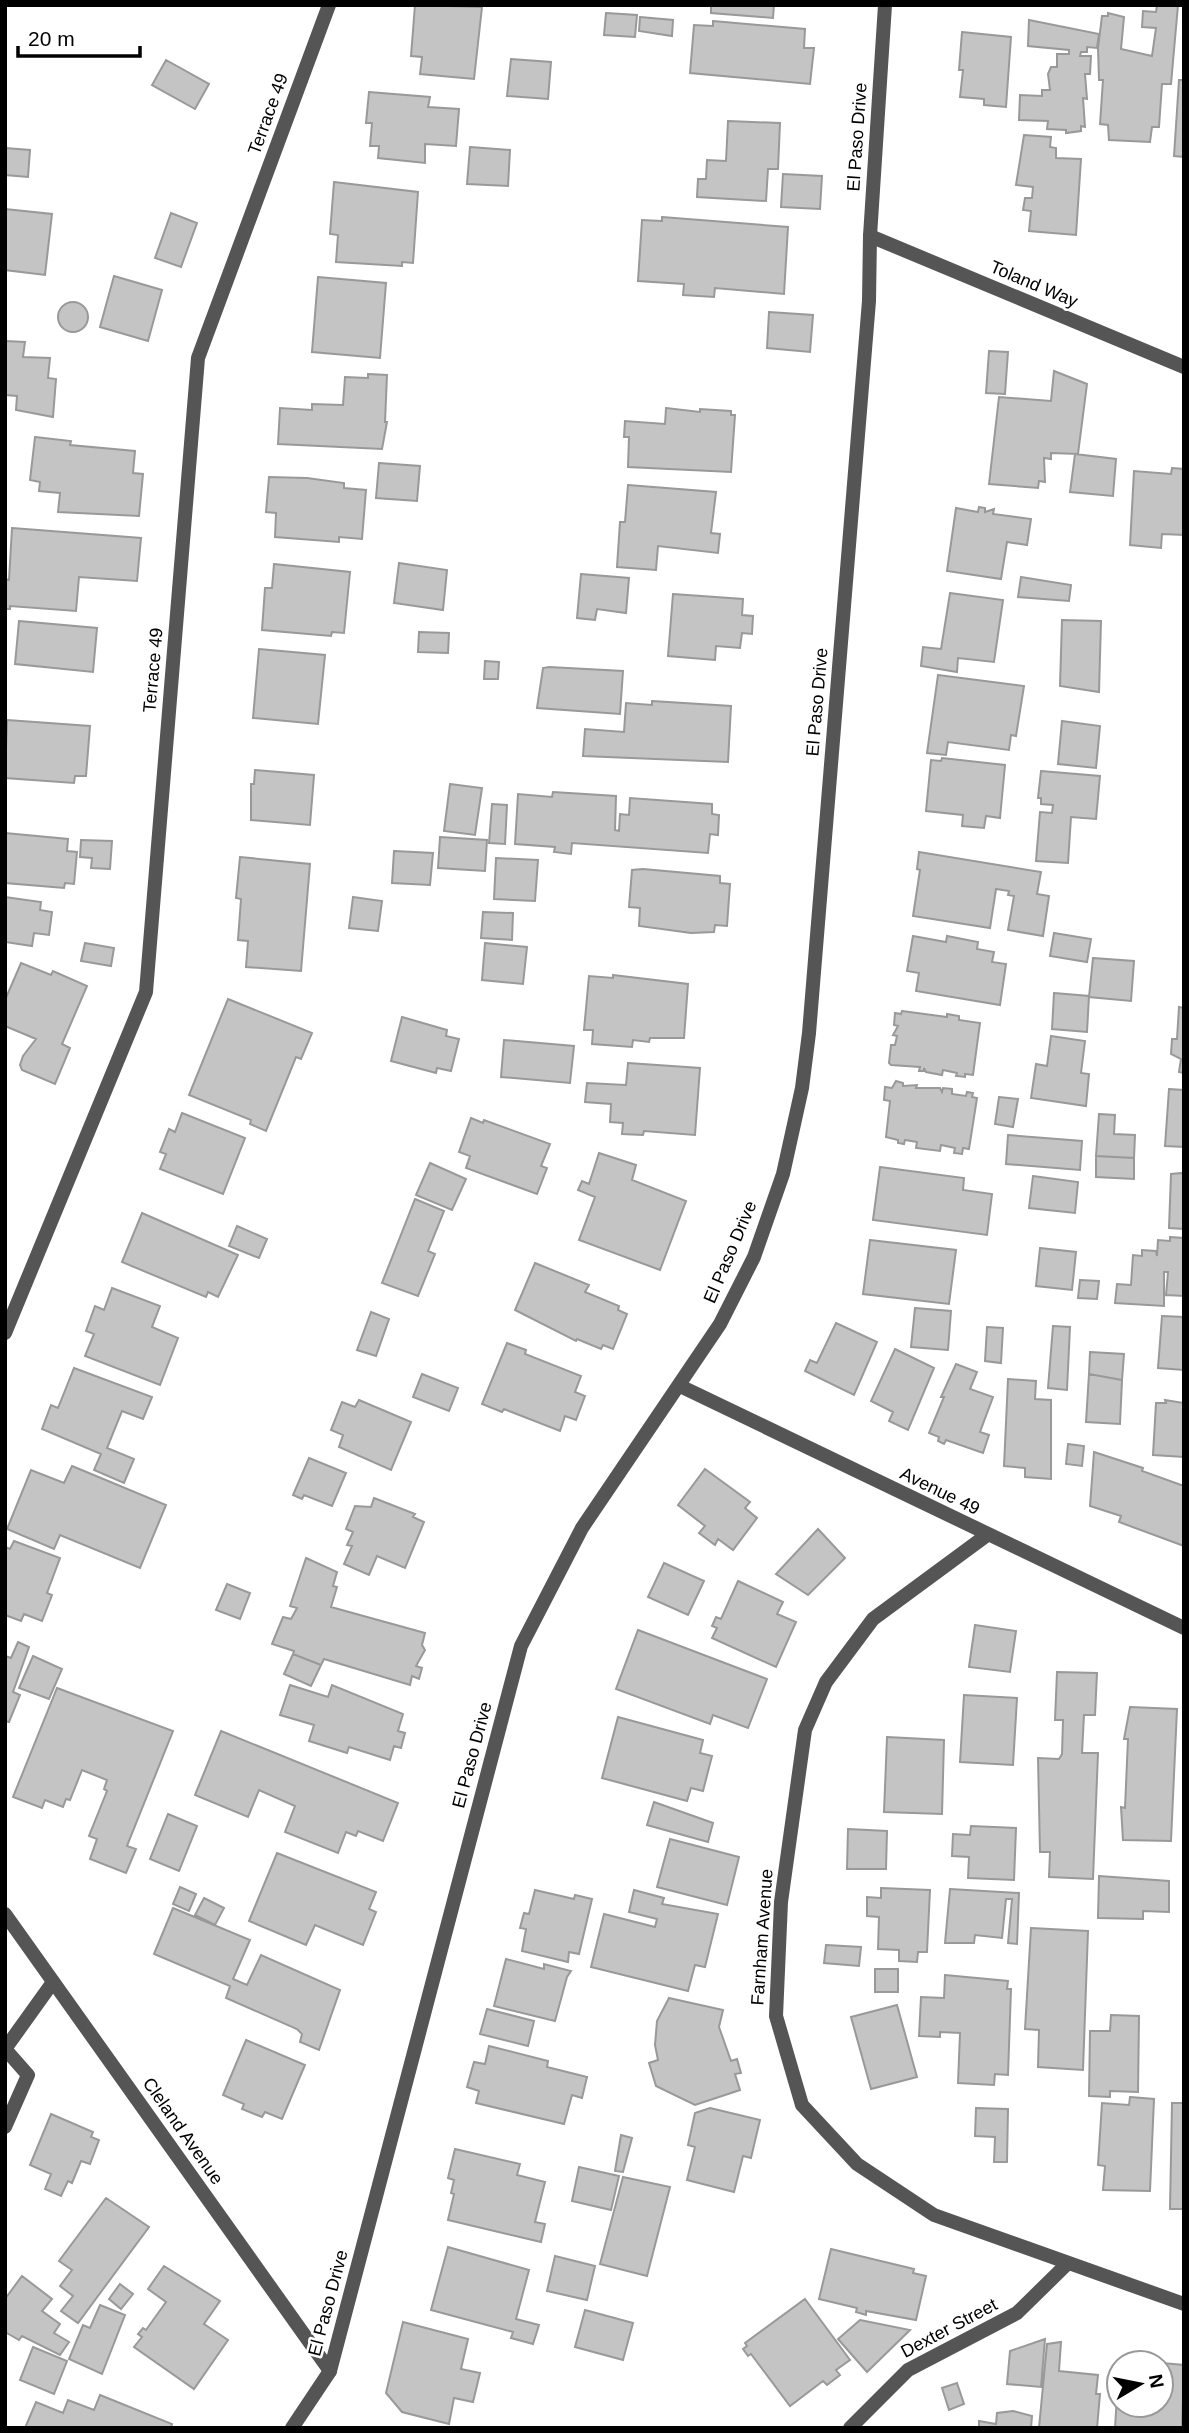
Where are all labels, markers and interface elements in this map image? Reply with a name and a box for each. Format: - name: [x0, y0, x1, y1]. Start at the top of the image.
- scale bar: [18, 14, 140, 58]
- text: 20 m: [28, 27, 75, 50]
- street label: Terrace 49: [244, 71, 292, 157]
- street label: El Paso Drive: [843, 82, 871, 192]
- street label: Toland Way: [987, 257, 1081, 311]
- street label: Terrace 49: [139, 627, 167, 713]
- street label: El Paso Drive: [802, 647, 832, 757]
- street label: El Paso Drive: [699, 1198, 761, 1306]
- street label: Avenue 49: [897, 1463, 983, 1519]
- street label: El Paso Drive: [448, 1700, 496, 1810]
- street label: Farnham Avenue: [747, 1868, 777, 2006]
- street label: Cleland Avenue: [139, 2074, 227, 2188]
- street label: El Paso Drive: [304, 2248, 352, 2358]
- street label: Dexter Street: [897, 2294, 1001, 2362]
- north arrow: [1105, 2349, 1175, 2419]
- text: N: [1145, 2373, 1168, 2390]

